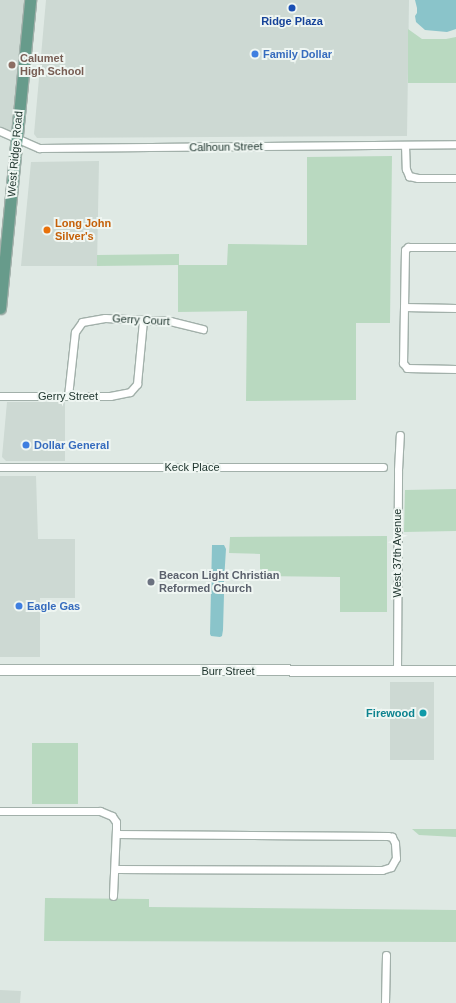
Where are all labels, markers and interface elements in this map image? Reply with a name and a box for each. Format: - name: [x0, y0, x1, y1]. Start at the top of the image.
- marker: Ridge Plaza: [287, 3, 297, 13]
- place label: Ridge Plaza: [261, 14, 323, 28]
- place label: Family Dollar: [263, 47, 332, 61]
- marker: Family Dollar: [250, 49, 260, 59]
- place label: Calumet High School: [20, 52, 84, 78]
- marker: Calumet High School: [7, 60, 17, 70]
- street label: West Ridge Road: [5, 111, 25, 197]
- street label: Calhoun Street: [189, 140, 263, 154]
- place label: Long John Silver's: [55, 217, 111, 243]
- marker: Long John Silver's: [42, 225, 52, 235]
- street label: Gerry Court: [112, 312, 170, 328]
- street label: Gerry Street: [38, 389, 98, 403]
- place label: Dollar General: [34, 438, 109, 452]
- marker: Dollar General: [21, 440, 31, 450]
- street label: Keck Place: [164, 460, 220, 474]
- street label: West 37th Avenue: [390, 508, 404, 598]
- place label: Beacon Light Christian Reformed Church: [159, 569, 279, 595]
- marker: Beacon Light Christian Reformed Church: [146, 577, 156, 587]
- place label: Eagle Gas: [27, 599, 80, 613]
- marker: Eagle Gas: [14, 601, 24, 611]
- street label: Burr Street: [201, 664, 255, 678]
- place label: Firewood: [366, 706, 415, 720]
- marker: Firewood: [418, 708, 428, 718]

